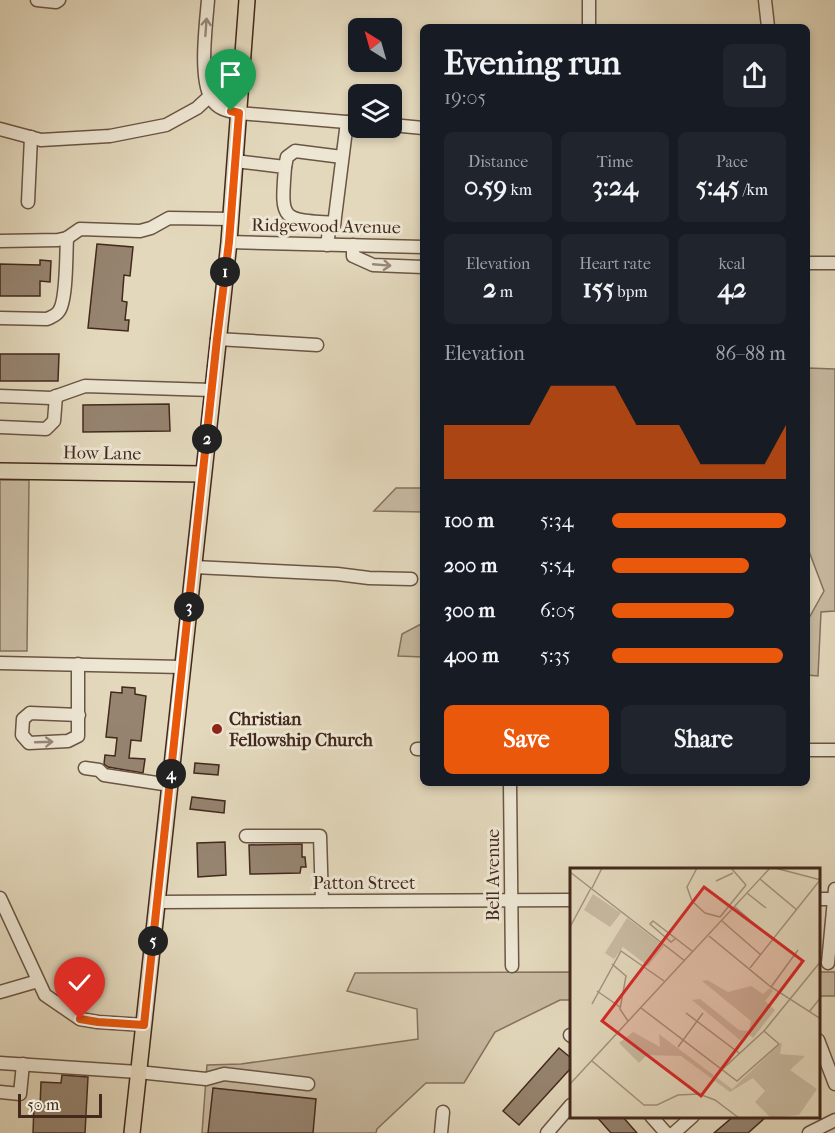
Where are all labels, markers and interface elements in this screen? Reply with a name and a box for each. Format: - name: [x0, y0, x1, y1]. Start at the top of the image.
- one-way arrow: [201, 18, 212, 38]
- north arrow: [348, 18, 402, 72]
- map controls: [348, 18, 402, 138]
- text: Evening run: [444, 44, 621, 83]
- button: share: [723, 44, 786, 107]
- pin: [205, 49, 256, 111]
- icon: arrive: [214, 58, 247, 91]
- button: layers: [348, 84, 402, 138]
- text: 19:05: [444, 86, 486, 109]
- text: Distance: [468, 152, 528, 171]
- text: Time: [597, 152, 633, 171]
- text: Pace: [716, 152, 748, 171]
- text: 0.59: [464, 171, 507, 202]
- text: 3:24: [592, 171, 638, 202]
- text: 5:45: [696, 171, 739, 202]
- text: km: [507, 180, 532, 199]
- text: /km: [739, 180, 768, 199]
- street label: Ridgewood Avenue: [251, 215, 401, 238]
- text: Elevation: [466, 254, 530, 273]
- text: Heart rate: [579, 254, 651, 273]
- text: kcal: [719, 254, 745, 273]
- pin: 1: [210, 257, 240, 287]
- one-way arrow: [371, 260, 391, 271]
- text: 1: [222, 262, 228, 281]
- text: 2: [483, 273, 496, 304]
- text: 155: [582, 273, 614, 304]
- text: 42: [718, 273, 746, 304]
- text: m: [496, 282, 513, 301]
- text: bpm: [614, 282, 648, 301]
- text: Elevation: [444, 342, 525, 365]
- text: 86–88 m: [715, 342, 786, 365]
- pin: 2: [192, 424, 222, 454]
- text: 2: [203, 429, 211, 448]
- street label: How Lane: [63, 442, 142, 465]
- text: 100 m: [444, 509, 494, 532]
- text: 5:34: [540, 509, 574, 532]
- text: 200 m: [444, 554, 497, 577]
- text: 5:54: [540, 554, 574, 577]
- pin: 3: [174, 592, 204, 622]
- text: 3: [186, 597, 192, 616]
- text: 300 m: [444, 599, 495, 622]
- text: 6:05: [540, 599, 575, 622]
- text: 400 m: [444, 644, 499, 667]
- text: 5:35: [540, 644, 570, 667]
- button: Save: [444, 705, 609, 774]
- button: Share: [621, 705, 786, 774]
- place label: Christian Fellowship Church: [228, 709, 374, 751]
- marker: Christian Fellowship Church: [210, 722, 224, 736]
- one-way arrow: [34, 737, 54, 748]
- pin: 4: [156, 759, 186, 789]
- text: 4: [166, 764, 176, 783]
- street label: Bell Avenue: [483, 829, 504, 921]
- inset map: [570, 868, 820, 1118]
- street label: Patton Street: [313, 873, 416, 894]
- pin: 5: [138, 926, 168, 956]
- text: 5: [150, 931, 156, 950]
- pin: [54, 957, 105, 1019]
- icon: check: [63, 966, 96, 999]
- scale bar: [18, 1091, 102, 1118]
- text: 50 m: [27, 1095, 59, 1114]

